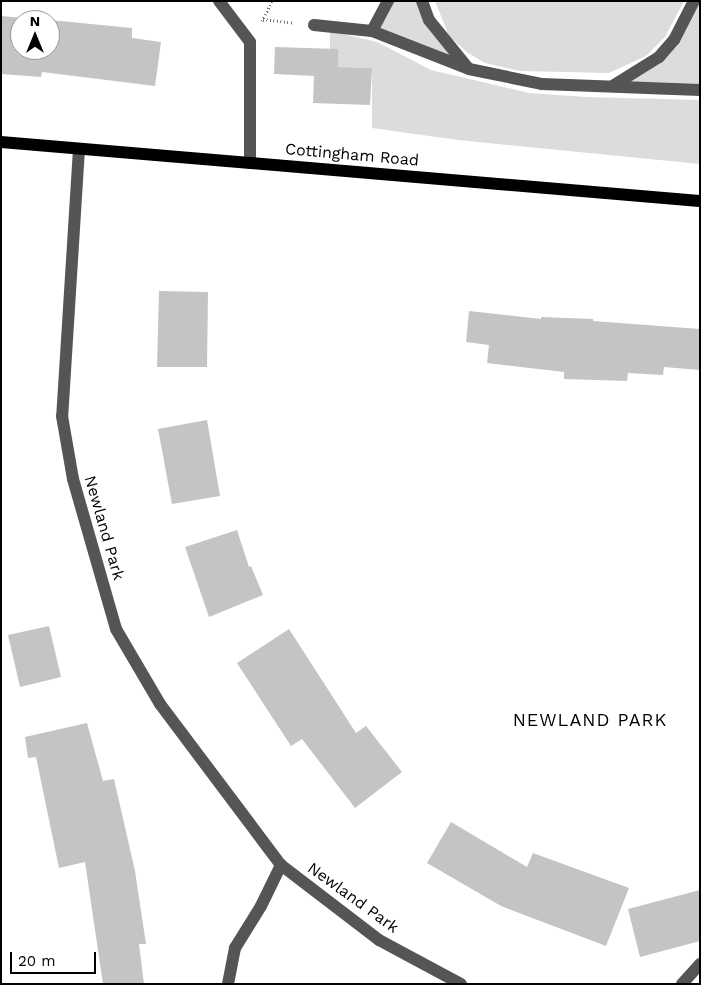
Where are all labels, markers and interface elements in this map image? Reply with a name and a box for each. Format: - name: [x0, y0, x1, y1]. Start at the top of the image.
- north arrow: [10, 10, 60, 60]
- text: N: [30, 13, 40, 29]
- street label: Cottingham Road: [284, 140, 420, 170]
- street label: Newland Park: [80, 474, 128, 582]
- district label: NEWLAND PARK: [511, 709, 669, 731]
- street label: Newland Park: [304, 859, 402, 937]
- scale bar: [12, 942, 99, 974]
- text: 20 m: [18, 952, 56, 970]

